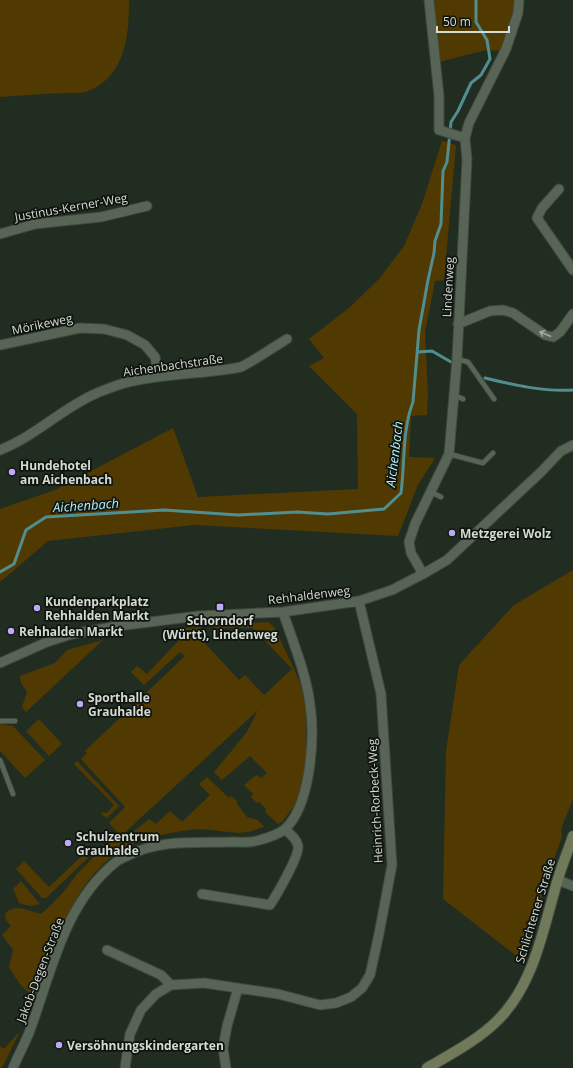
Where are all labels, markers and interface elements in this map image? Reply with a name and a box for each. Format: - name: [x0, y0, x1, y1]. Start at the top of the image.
- scale bar: [437, 8, 509, 34]
- text: 50 m: [443, 13, 471, 30]
- street label: Justinus-Kerner-Weg: [12, 189, 129, 225]
- street label: Lindenweg: [438, 256, 458, 318]
- street label: Mörikeweg: [10, 309, 74, 339]
- one-way arrow: [539, 329, 551, 337]
- street label: Aichenbachstraße: [122, 350, 224, 380]
- water label: Aichenbach: [381, 420, 407, 489]
- place label: Hundehotel am Aichenbach: [20, 457, 112, 488]
- marker: Hundehotel am Aichenbach: [7, 467, 17, 477]
- water label: Aichenbach: [51, 494, 120, 516]
- place label: Metzgerei Wolz: [460, 525, 551, 542]
- marker: Metzgerei Wolz: [447, 528, 457, 538]
- street label: Rehhaldenweg: [267, 581, 351, 608]
- place label: Kundenparkplatz Rehhalden Markt: [45, 593, 149, 624]
- marker: Schorndorf (Württ), Lindenweg: [215, 602, 225, 612]
- marker: Kundenparkplatz Rehhalden Markt: [32, 603, 42, 613]
- place label: Schorndorf (Württ), Lindenweg: [162, 612, 278, 643]
- place label: Rehhalden Markt: [19, 623, 123, 640]
- marker: Rehhalden Markt: [6, 626, 16, 636]
- place label: Sporthalle Grauhalde: [88, 689, 151, 720]
- marker: Sporthalle Grauhalde: [75, 699, 85, 709]
- street label: Heinrich-Rorbeck-Weg: [363, 738, 387, 864]
- place label: Schulzentrum Grauhalde: [76, 828, 159, 859]
- marker: Schulzentrum Grauhalde: [63, 838, 73, 848]
- street label: Schlichtener Straße: [511, 856, 559, 965]
- street label: Jakob-Degen-Straße: [12, 915, 68, 1026]
- place label: Versöhnungskindergarten: [67, 1037, 224, 1054]
- marker: Versöhnungskindergarten: [54, 1040, 64, 1050]

